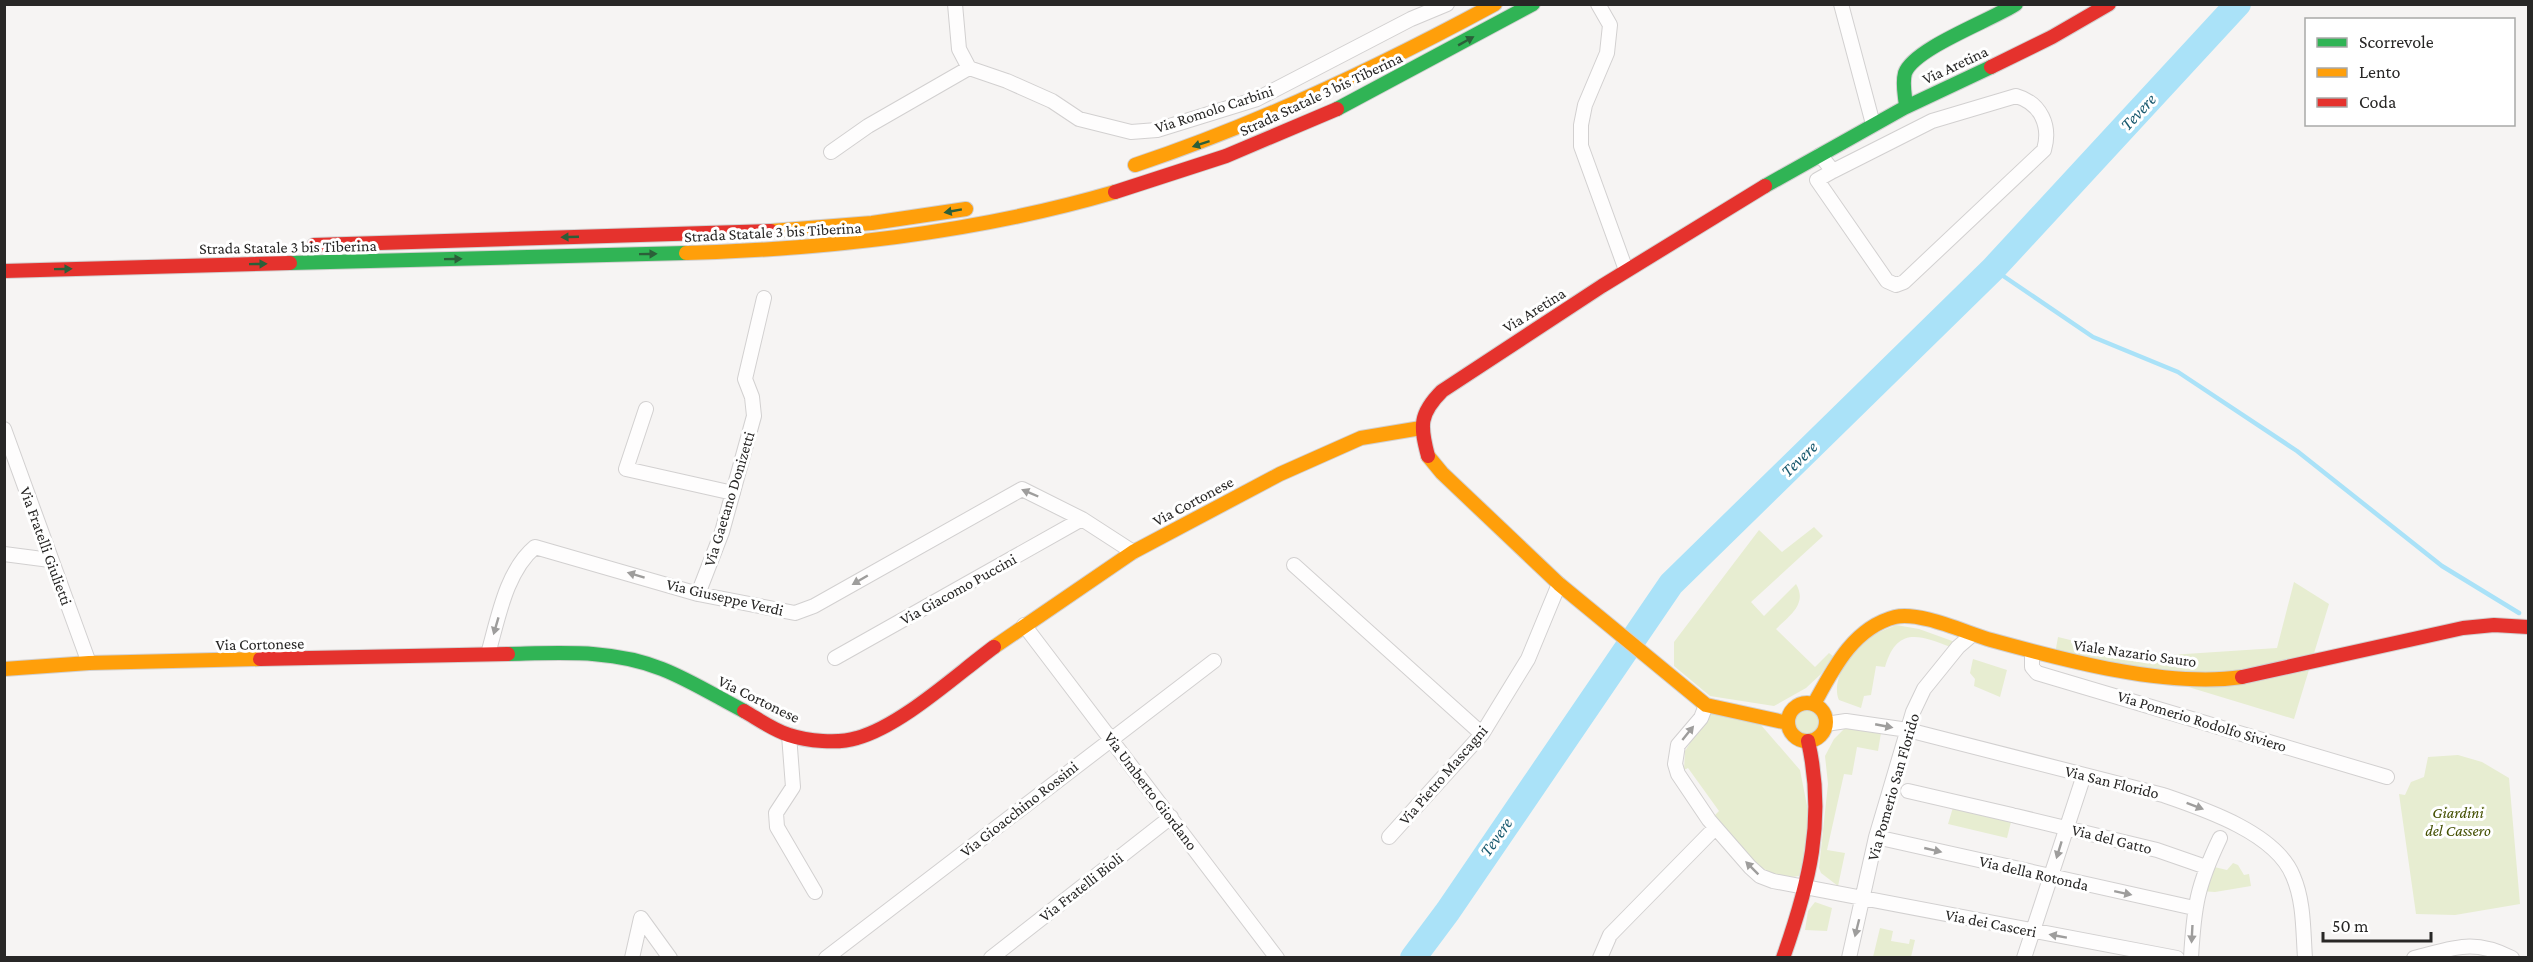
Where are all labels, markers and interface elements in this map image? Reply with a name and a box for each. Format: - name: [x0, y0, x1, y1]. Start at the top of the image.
- legend: [2305, 18, 2515, 126]
- text: Scorrevole: [2359, 32, 2434, 52]
- one-way arrow: [1458, 36, 1475, 46]
- street label: Via Aretina: [1919, 42, 1991, 88]
- street label: Strada Statale 3 bis Tiberina: [1237, 49, 1406, 139]
- text: Lento: [2359, 62, 2400, 82]
- street label: Via Romolo Carbini: [1153, 82, 1275, 136]
- water label: Tevere: [2116, 89, 2160, 135]
- text: Coda: [2359, 92, 2396, 112]
- one-way arrow: [1192, 140, 1210, 150]
- one-way arrow: [943, 207, 962, 216]
- street label: Strada Statale 3 bis Tiberina: [684, 219, 863, 245]
- one-way arrow: [560, 233, 579, 242]
- street label: Strada Statale 3 bis Tiberina: [199, 237, 378, 257]
- one-way arrow: [638, 249, 657, 259]
- one-way arrow: [443, 254, 462, 264]
- one-way arrow: [248, 259, 267, 269]
- one-way arrow: [53, 264, 72, 274]
- street label: Via Aretina: [1500, 284, 1569, 336]
- street label: Via Gaetano Donizetti: [700, 429, 758, 569]
- water label: Tevere: [1777, 437, 1822, 481]
- street label: Via Cortonese: [1150, 473, 1236, 529]
- street label: Via Fratelli Giulietti: [17, 484, 75, 608]
- one-way arrow: [1021, 488, 1039, 498]
- street label: Via Giacomo Puccini: [897, 550, 1019, 628]
- one-way arrow: [627, 570, 645, 579]
- street label: Via Giuseppe Verdi: [664, 575, 785, 620]
- one-way arrow: [852, 575, 868, 586]
- one-way arrow: [491, 617, 500, 635]
- street label: Via Cortonese: [216, 635, 304, 653]
- street label: Viale Nazario Sauro: [2072, 636, 2198, 670]
- street label: Via Cortonese: [715, 672, 803, 726]
- street label: Via Pomerio Rodolfo Siviero: [2115, 687, 2289, 755]
- street label: Via Pomerio San Florido: [1864, 711, 1922, 863]
- street label: Via Pietro Mascagni: [1395, 722, 1491, 829]
- one-way arrow: [1875, 722, 1894, 731]
- one-way arrow: [1682, 726, 1694, 741]
- street label: Via Umberto Giordano: [1101, 728, 1201, 854]
- street label: Via Gioacchino Rossini: [957, 758, 1081, 860]
- street label: Via San Florido: [2063, 762, 2161, 802]
- one-way arrow: [2186, 801, 2204, 811]
- park label: Giardini del Cassero: [2425, 804, 2491, 839]
- water label: Tevere: [1475, 813, 1517, 860]
- street label: Via del Gatto: [2070, 821, 2154, 857]
- one-way arrow: [2054, 841, 2063, 859]
- one-way arrow: [1923, 846, 1942, 855]
- street label: Via Fratelli Bioli: [1036, 849, 1126, 925]
- street label: Via della Rotonda: [1978, 852, 2091, 894]
- one-way arrow: [1744, 861, 1759, 875]
- one-way arrow: [2114, 889, 2133, 898]
- scale bar: [2323, 905, 2431, 943]
- street label: Via dei Casceri: [1944, 906, 2038, 940]
- text: 50 m: [2332, 916, 2369, 936]
- one-way arrow: [1851, 919, 1861, 937]
- one-way arrow: [2188, 924, 2197, 943]
- one-way arrow: [2048, 931, 2067, 940]

